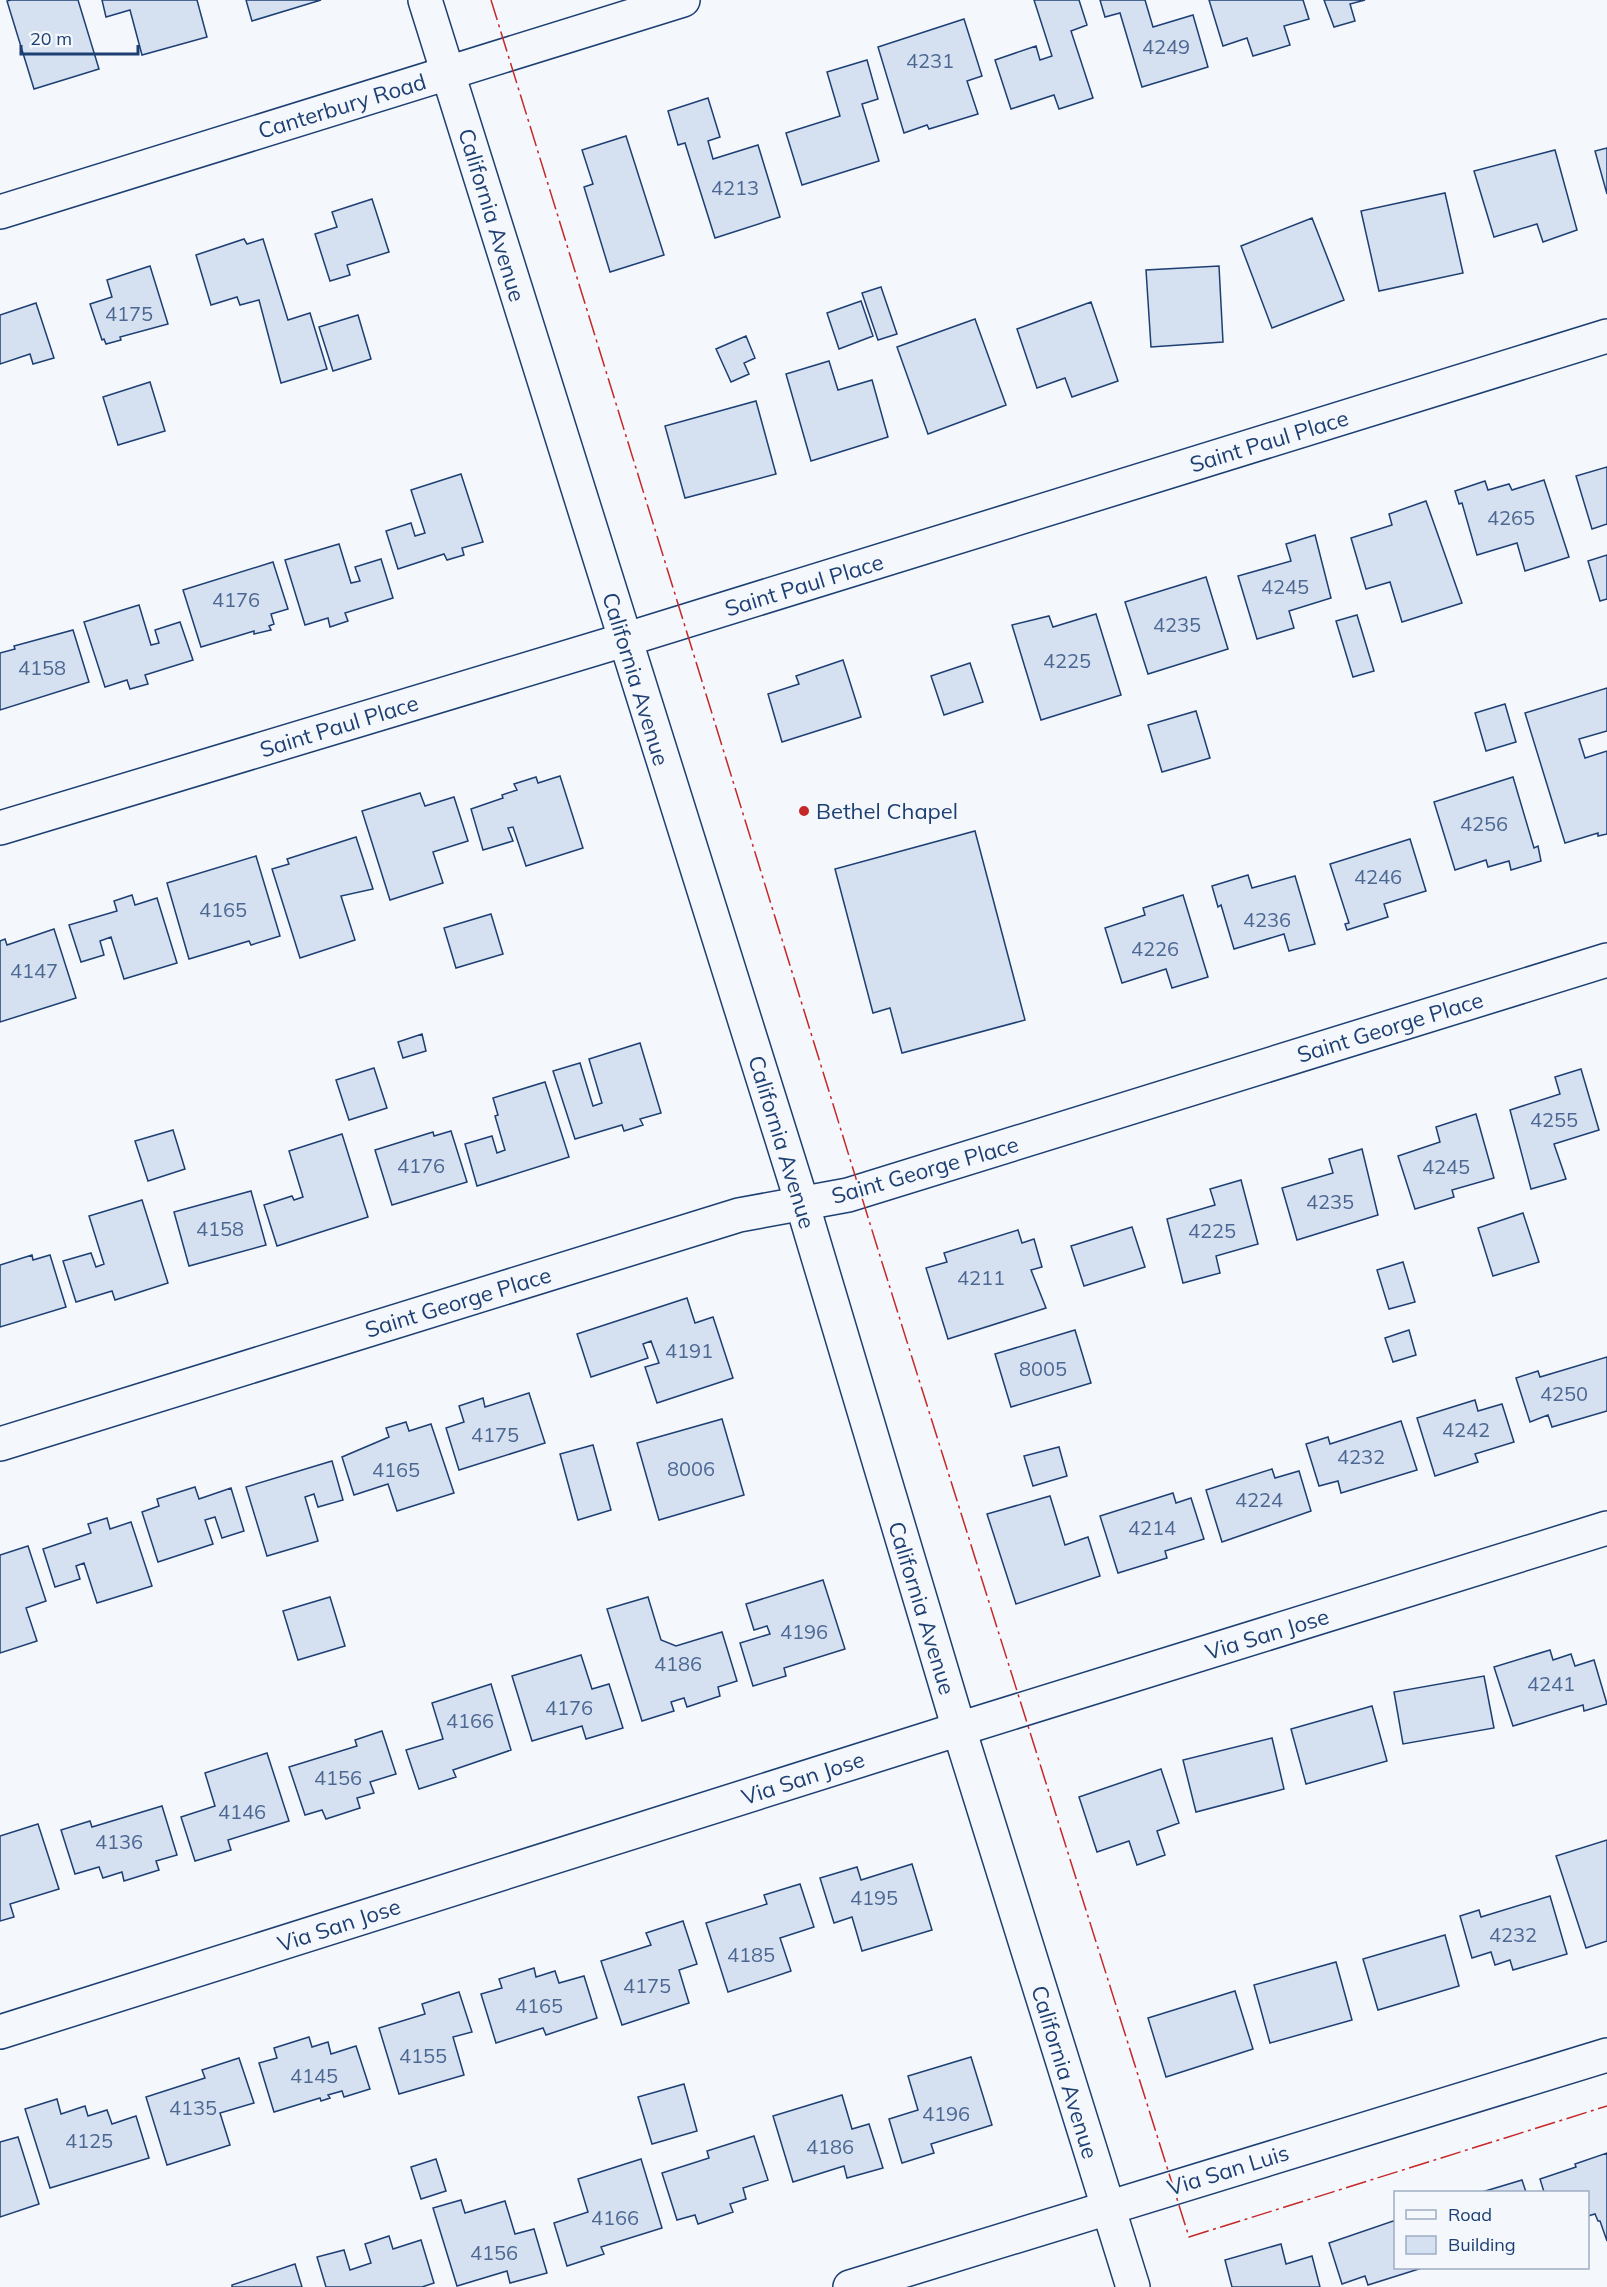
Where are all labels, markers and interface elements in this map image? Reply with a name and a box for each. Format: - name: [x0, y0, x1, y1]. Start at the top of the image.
- scale bar: [21, 18, 138, 56]
- text: 20 m: [30, 27, 72, 50]
- house number: 4249: [1142, 34, 1190, 59]
- house number: 4231: [906, 48, 954, 73]
- street label: Canterbury Road: [255, 67, 429, 145]
- street label: California Avenue: [452, 125, 532, 305]
- house number: 4213: [711, 175, 759, 200]
- house number: 4175: [105, 301, 153, 326]
- street label: Saint Paul Place: [1186, 404, 1352, 478]
- house number: 4265: [1487, 505, 1535, 530]
- street label: Saint Paul Place: [721, 548, 887, 622]
- house number: 4245: [1261, 574, 1309, 599]
- house number: 4176: [212, 587, 260, 612]
- street label: California Avenue: [596, 589, 676, 769]
- house number: 4235: [1153, 612, 1201, 637]
- house number: 4225: [1043, 648, 1091, 673]
- house number: 4158: [18, 655, 66, 680]
- street label: Saint Paul Place: [256, 689, 422, 763]
- place label: Bethel Chapel: [816, 797, 958, 825]
- marker: Bethel Chapel: [797, 804, 811, 818]
- house number: 4256: [1460, 811, 1508, 836]
- house number: 4246: [1354, 864, 1402, 889]
- house number: 4165: [199, 897, 247, 922]
- house number: 4236: [1243, 907, 1291, 932]
- house number: 4226: [1131, 936, 1179, 961]
- house number: 4147: [10, 958, 58, 983]
- street label: Saint George Place: [1293, 985, 1487, 1069]
- street label: California Avenue: [742, 1052, 822, 1232]
- house number: 4255: [1530, 1107, 1578, 1132]
- street label: Saint George Place: [828, 1130, 1022, 1210]
- house number: 4176: [397, 1153, 445, 1178]
- house number: 4245: [1422, 1154, 1470, 1179]
- house number: 4235: [1306, 1189, 1354, 1214]
- house number: 4158: [196, 1216, 244, 1241]
- house number: 4225: [1188, 1218, 1236, 1243]
- street label: Saint George Place: [361, 1260, 555, 1344]
- house number: 4211: [957, 1265, 1005, 1290]
- house number: 4191: [665, 1338, 713, 1363]
- house number: 8005: [1019, 1356, 1067, 1381]
- house number: 4250: [1540, 1381, 1588, 1406]
- house number: 4242: [1442, 1417, 1490, 1442]
- house number: 4175: [471, 1422, 519, 1447]
- house number: 4232: [1337, 1444, 1385, 1469]
- house number: 8006: [667, 1456, 715, 1481]
- house number: 4165: [372, 1457, 420, 1482]
- house number: 4224: [1235, 1487, 1283, 1512]
- house number: 4214: [1128, 1515, 1176, 1540]
- street label: California Avenue: [882, 1518, 962, 1698]
- street label: Via San Jose: [1202, 1602, 1332, 1666]
- house number: 4196: [780, 1619, 828, 1644]
- house number: 4186: [654, 1651, 702, 1676]
- house number: 4241: [1527, 1671, 1575, 1696]
- house number: 4176: [545, 1695, 593, 1720]
- house number: 4166: [446, 1708, 494, 1733]
- street label: Via San Jose: [738, 1745, 868, 1811]
- house number: 4156: [314, 1765, 362, 1790]
- house number: 4146: [218, 1799, 266, 1824]
- house number: 4136: [95, 1829, 143, 1854]
- house number: 4195: [850, 1885, 898, 1910]
- street label: Via San Jose: [274, 1892, 404, 1958]
- house number: 4232: [1489, 1922, 1537, 1947]
- house number: 4185: [727, 1942, 775, 1967]
- house number: 4175: [623, 1973, 671, 1998]
- street label: California Avenue: [1025, 1982, 1105, 2162]
- house number: 4165: [515, 1993, 563, 2018]
- house number: 4155: [399, 2043, 447, 2068]
- house number: 4145: [290, 2063, 338, 2088]
- house number: 4135: [169, 2095, 217, 2120]
- house number: 4196: [922, 2101, 970, 2126]
- house number: 4125: [65, 2128, 113, 2153]
- house number: 4186: [806, 2134, 854, 2159]
- street label: Via San Luis: [1164, 2138, 1292, 2202]
- legend: [1394, 2191, 1589, 2269]
- text: Road: [1448, 2203, 1492, 2226]
- house number: 4166: [591, 2205, 639, 2230]
- text: Building: [1448, 2233, 1516, 2256]
- house number: 4156: [470, 2240, 518, 2265]

